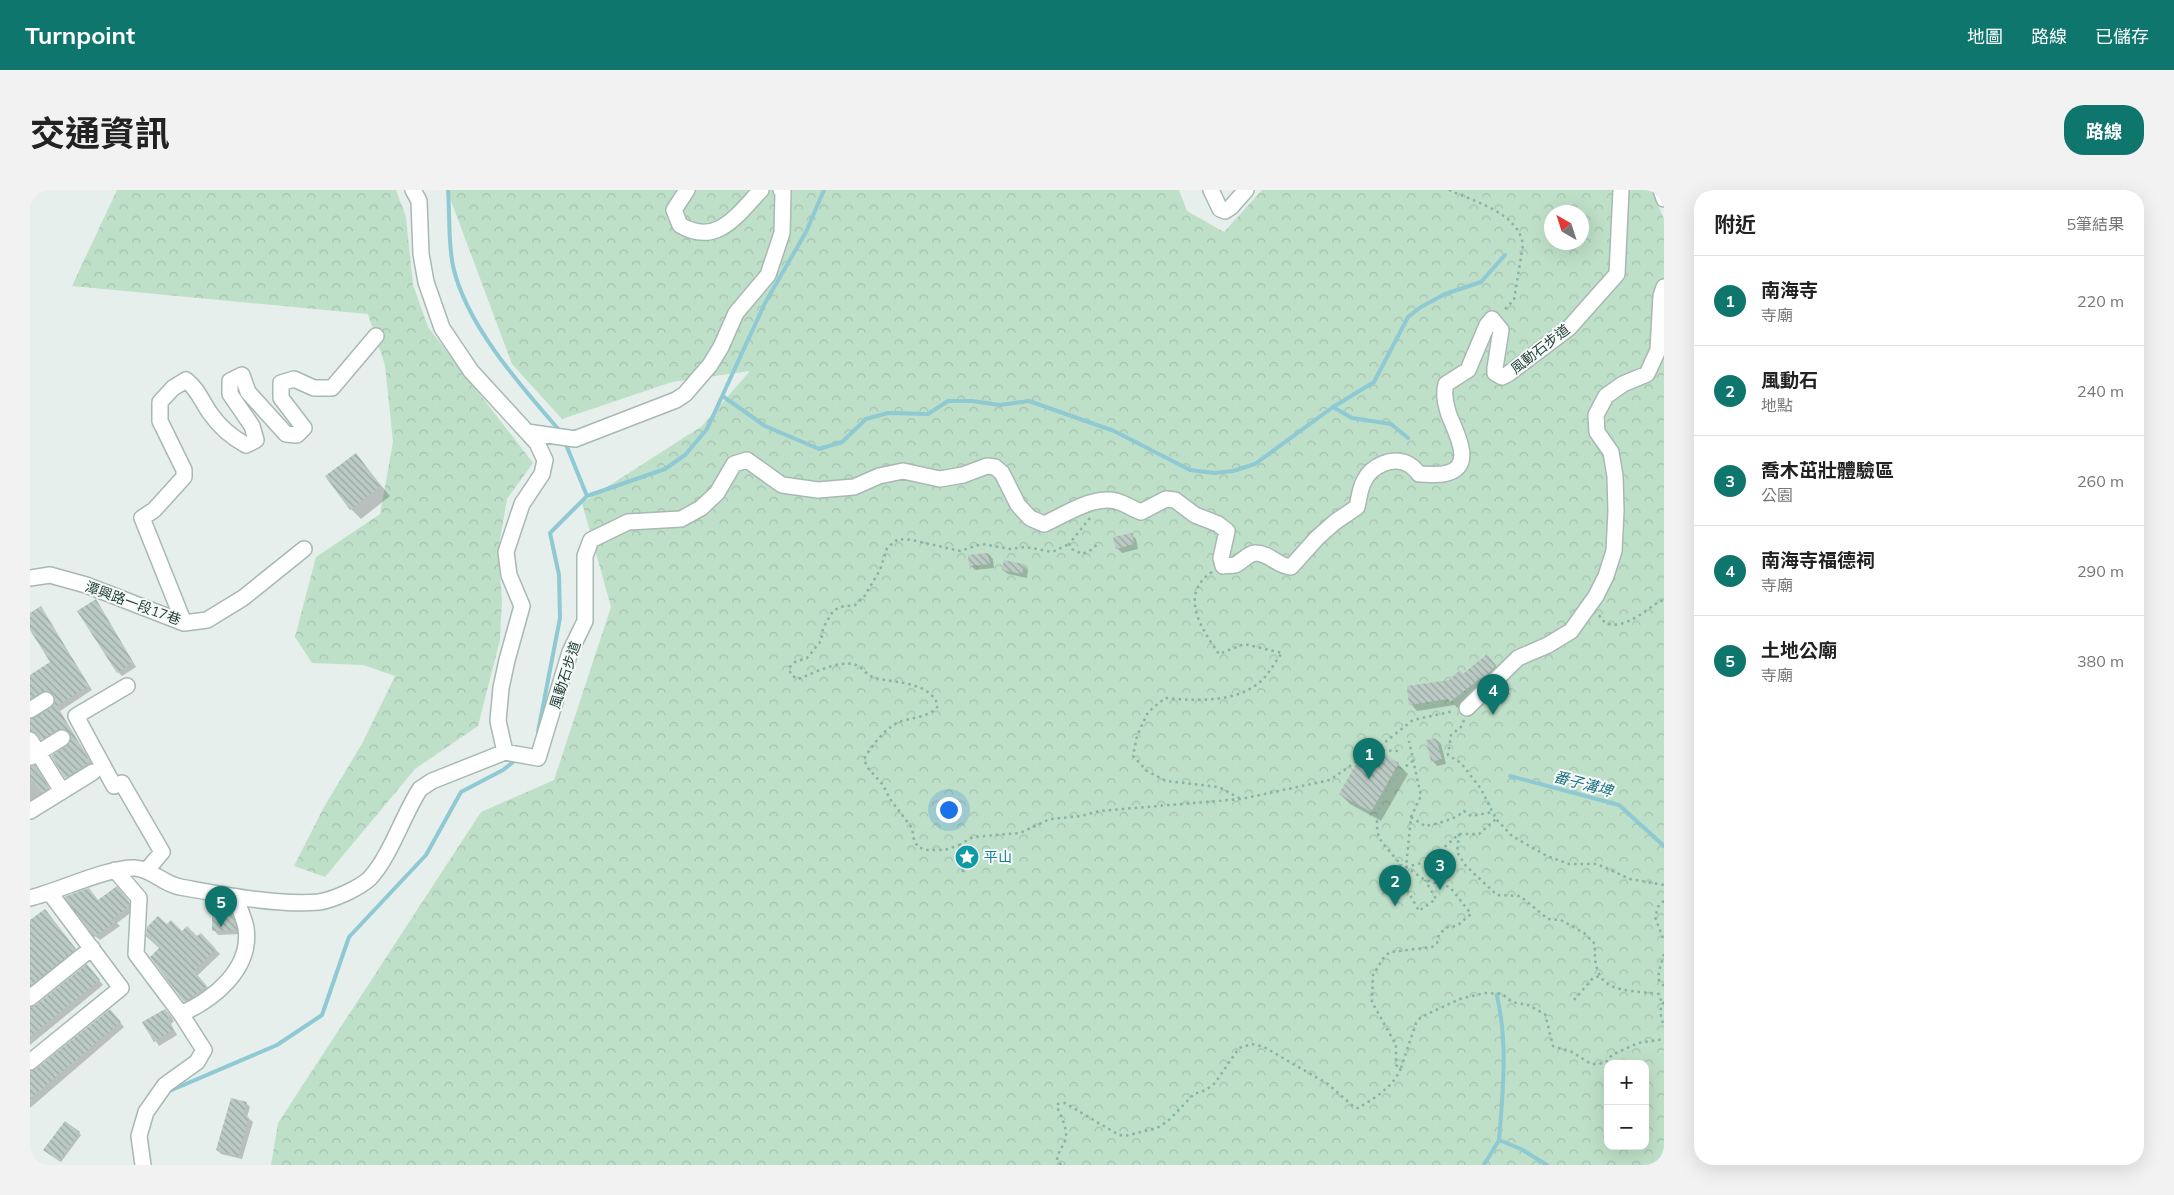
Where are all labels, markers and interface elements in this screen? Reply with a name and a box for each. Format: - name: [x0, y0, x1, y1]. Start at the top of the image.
- text: Turnpoint: [25, 20, 135, 50]
- text: 地圖: [1967, 25, 2003, 48]
- text: 路線: [2031, 25, 2067, 48]
- text: 已儲存: [2095, 25, 2149, 48]
- button: 路線: [2064, 105, 2144, 155]
- text: 交通資訊: [30, 111, 170, 155]
- north arrow: [1544, 205, 1589, 250]
- text: 附近: [1714, 211, 1756, 237]
- text: 5筆結果: [2066, 214, 2124, 234]
- text: 南海寺: [1761, 278, 1818, 302]
- text: 1: [1725, 291, 1735, 311]
- text: 220 m: [2077, 291, 2124, 311]
- text: 寺廟: [1761, 305, 1793, 325]
- street label: 風動石步道: [1507, 320, 1573, 378]
- text: 風動石: [1761, 368, 1818, 392]
- text: 2: [1725, 381, 1735, 401]
- text: 240 m: [2077, 381, 2124, 401]
- text: 地點: [1761, 395, 1793, 415]
- text: 喬木茁壯體驗區: [1761, 458, 1894, 482]
- text: 3: [1725, 471, 1735, 491]
- text: 260 m: [2077, 471, 2124, 491]
- text: 公園: [1761, 485, 1793, 505]
- text: 南海寺福德祠: [1761, 548, 1875, 572]
- text: 4: [1725, 561, 1735, 581]
- text: 290 m: [2077, 561, 2124, 581]
- text: 寺廟: [1761, 575, 1793, 595]
- street label: 潭興路一段17巷: [83, 577, 183, 629]
- text: 土地公廟: [1761, 638, 1837, 662]
- street label: 風動石步道: [546, 639, 584, 711]
- text: 5: [1725, 651, 1735, 671]
- text: 380 m: [2077, 651, 2124, 671]
- text: 寺廟: [1761, 665, 1793, 685]
- pin: 4: [1477, 674, 1509, 715]
- pin: 1: [1353, 738, 1385, 779]
- water label: 番子溝埤: [1552, 767, 1616, 801]
- your location: [936, 797, 962, 823]
- place icon: 平山: [954, 844, 980, 870]
- place label: 平山: [984, 848, 1012, 866]
- pin: 3: [1424, 849, 1456, 890]
- pin: 2: [1379, 865, 1411, 906]
- pin: 5: [205, 886, 237, 927]
- map controls: [1604, 1060, 1649, 1150]
- button: +: [1604, 1060, 1649, 1105]
- button: −: [1604, 1105, 1649, 1150]

